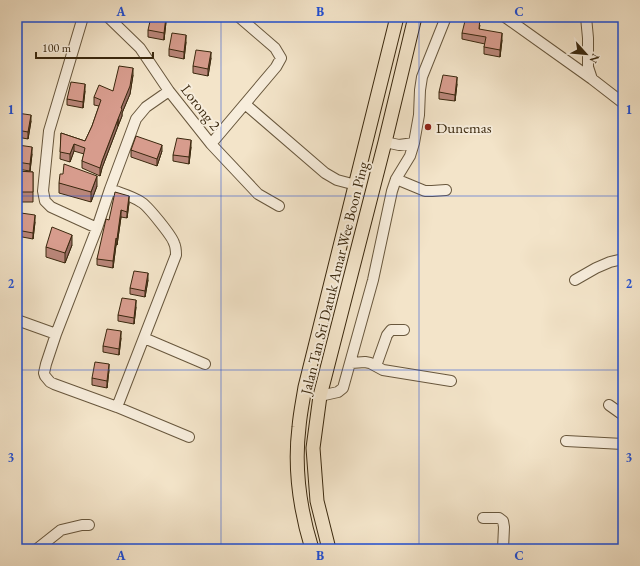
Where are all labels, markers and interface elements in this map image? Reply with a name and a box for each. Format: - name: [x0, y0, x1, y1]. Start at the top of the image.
- text: A: [115, 3, 126, 20]
- text: B: [316, 3, 324, 20]
- text: C: [514, 3, 524, 20]
- scale bar: [36, 34, 153, 60]
- north arrow: [566, 34, 606, 74]
- text: 100 m: [42, 40, 72, 56]
- text: N: [587, 51, 603, 66]
- street label: Lorong 2: [177, 80, 225, 134]
- text: 1: [8, 101, 15, 118]
- text: 1: [626, 101, 633, 118]
- place label: Dunemas: [436, 118, 492, 137]
- marker: Dunemas: [423, 122, 433, 132]
- street label: Jalan Tan Sri Datuk Amar Wee Boon Ping: [295, 159, 372, 398]
- text: 2: [8, 275, 15, 292]
- text: 2: [626, 275, 633, 292]
- text: 3: [8, 449, 15, 466]
- text: 3: [626, 449, 633, 466]
- text: A: [115, 547, 126, 564]
- text: B: [316, 547, 324, 564]
- text: C: [514, 547, 524, 564]

